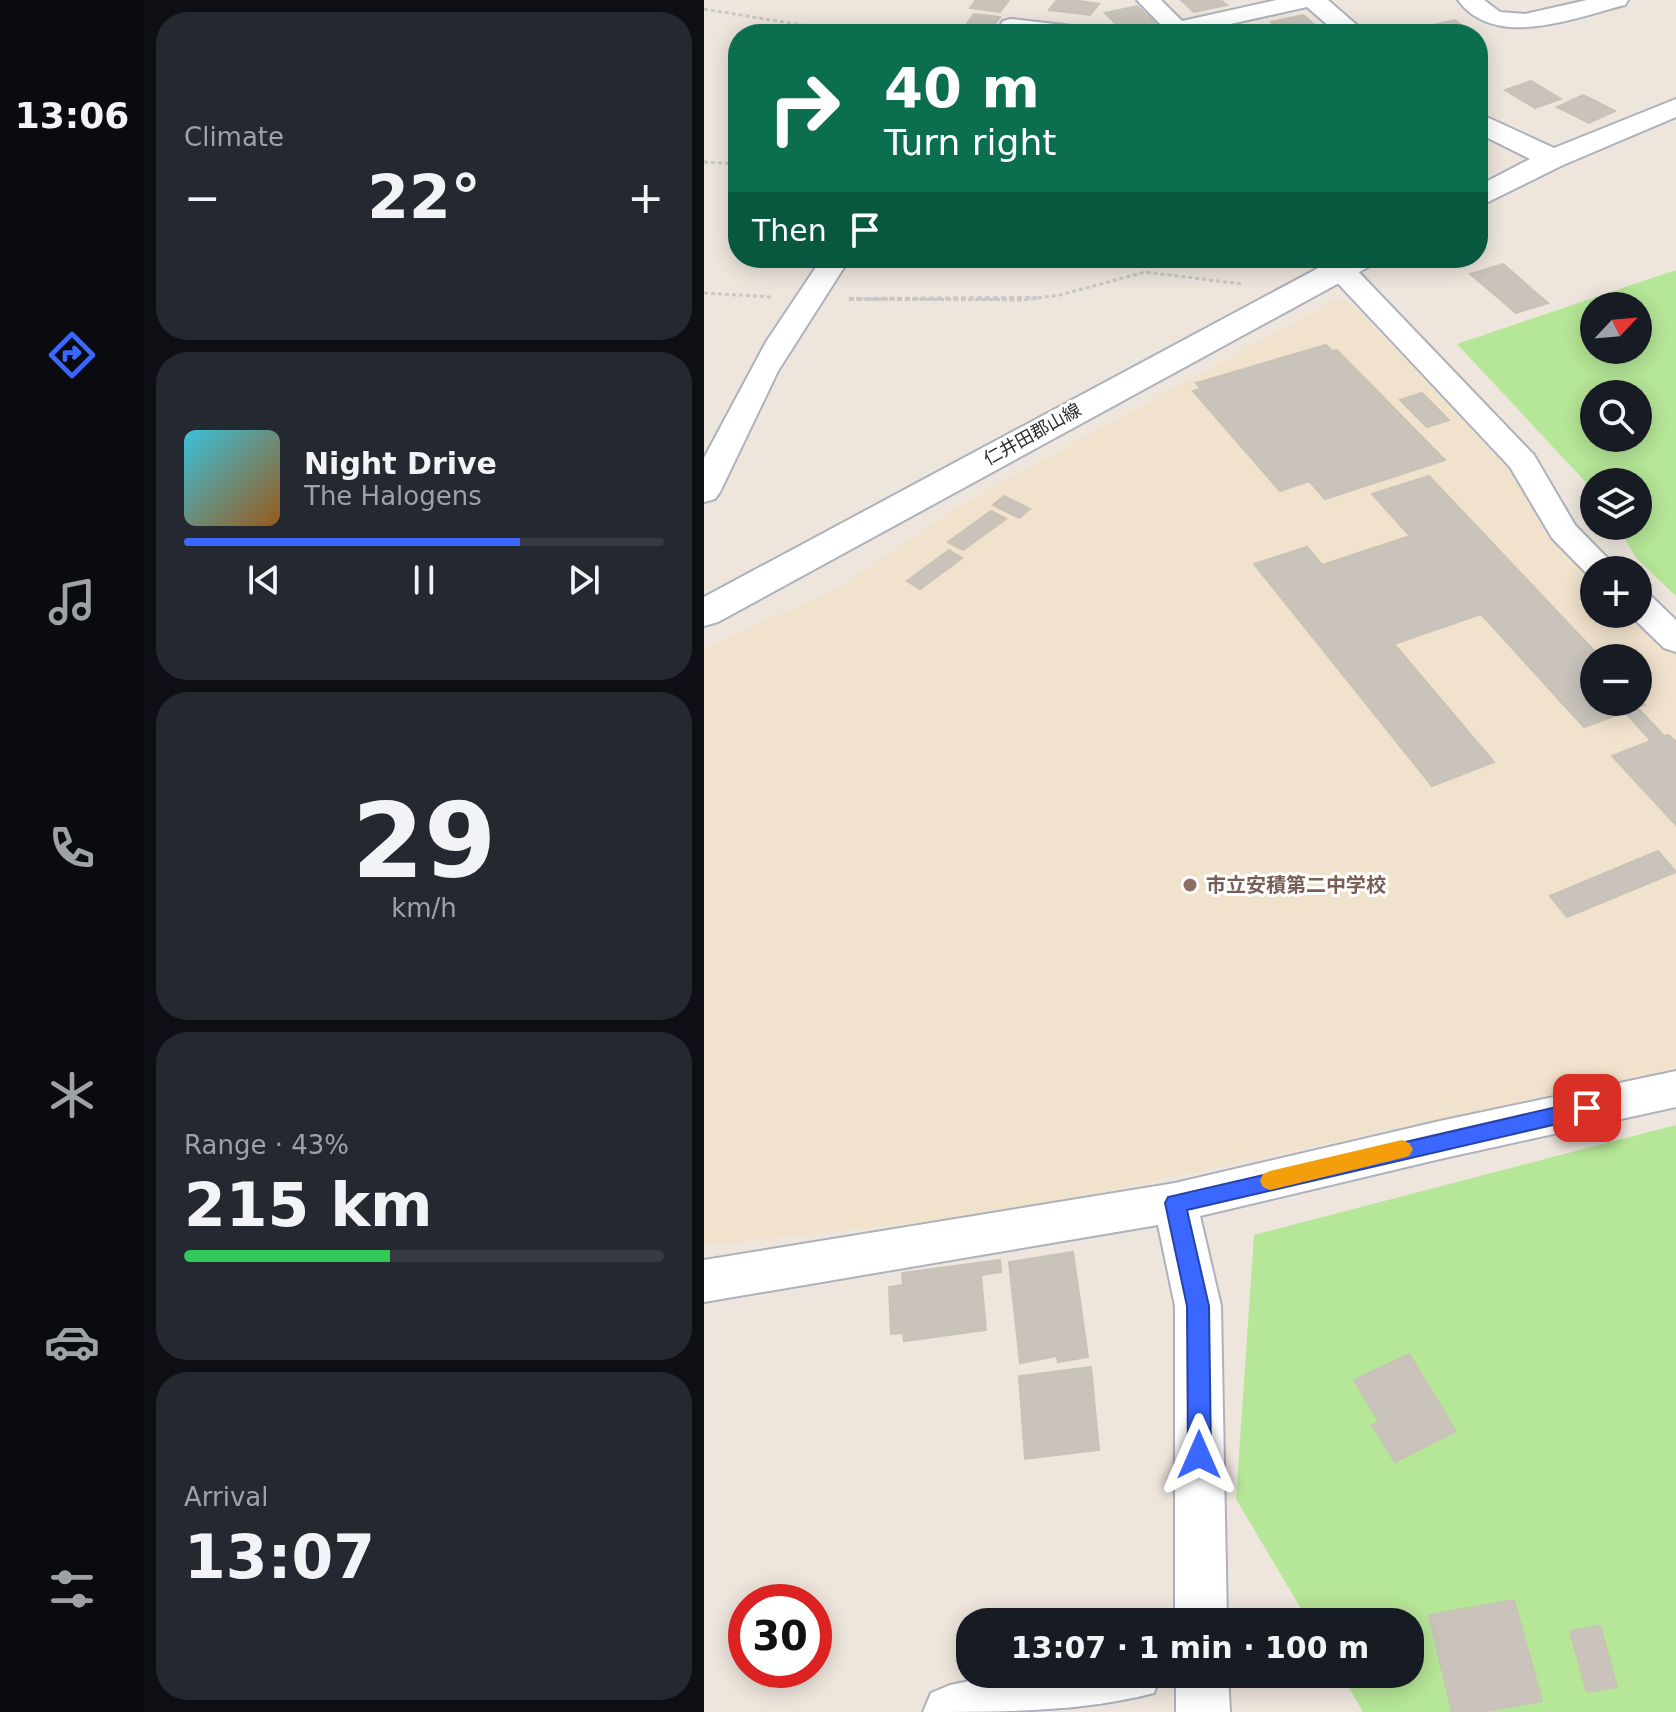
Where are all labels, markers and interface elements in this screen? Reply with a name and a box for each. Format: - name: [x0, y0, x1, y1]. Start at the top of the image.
- text: 40 m: [884, 55, 1040, 120]
- icon: right: [752, 56, 856, 160]
- text: 13:06: [15, 95, 129, 136]
- text: Climate: [184, 122, 284, 152]
- text: Turn right: [884, 122, 1056, 163]
- text: 22°: [367, 162, 481, 232]
- text: −: [184, 172, 221, 223]
- text: +: [627, 172, 664, 223]
- icon: arrive: [843, 208, 887, 252]
- text: Then: [752, 213, 827, 248]
- north arrow: [1580, 292, 1652, 364]
- map controls: [1580, 292, 1652, 716]
- icon: directions: [44, 327, 100, 383]
- button: search: [1580, 380, 1652, 452]
- street label: 仁井田郡山線: [980, 399, 1084, 469]
- text: Night Drive: [304, 446, 497, 481]
- button: layers: [1580, 468, 1652, 540]
- text: The Halogens: [304, 481, 482, 511]
- button: +: [1580, 556, 1652, 628]
- icon: previous: [242, 558, 286, 602]
- icon: pause: [402, 558, 446, 602]
- icon: next: [562, 558, 606, 602]
- icon: music: [44, 574, 100, 630]
- button: −: [1580, 644, 1652, 716]
- text: 29: [352, 780, 496, 902]
- icon: phone: [44, 820, 100, 876]
- place label: 市立安積第二中学校: [1206, 873, 1386, 897]
- marker: 市立安積第二中学校: [1181, 876, 1199, 894]
- text: km/h: [391, 893, 457, 923]
- icon: climate: [44, 1067, 100, 1123]
- pin: [1553, 1074, 1621, 1142]
- icon: arrive: [1565, 1086, 1609, 1130]
- text: Range · 43%: [184, 1130, 349, 1160]
- text: 215 km: [184, 1170, 433, 1240]
- icon: car: [44, 1314, 100, 1370]
- position arrow: [1157, 1413, 1241, 1497]
- text: Arrival: [184, 1482, 268, 1512]
- text: 13:07: [184, 1522, 375, 1592]
- icon: filters: [44, 1561, 100, 1617]
- speed limit sign: 30: [728, 1584, 832, 1688]
- text: 13:07 · 1 min · 100 m: [1011, 1630, 1369, 1665]

